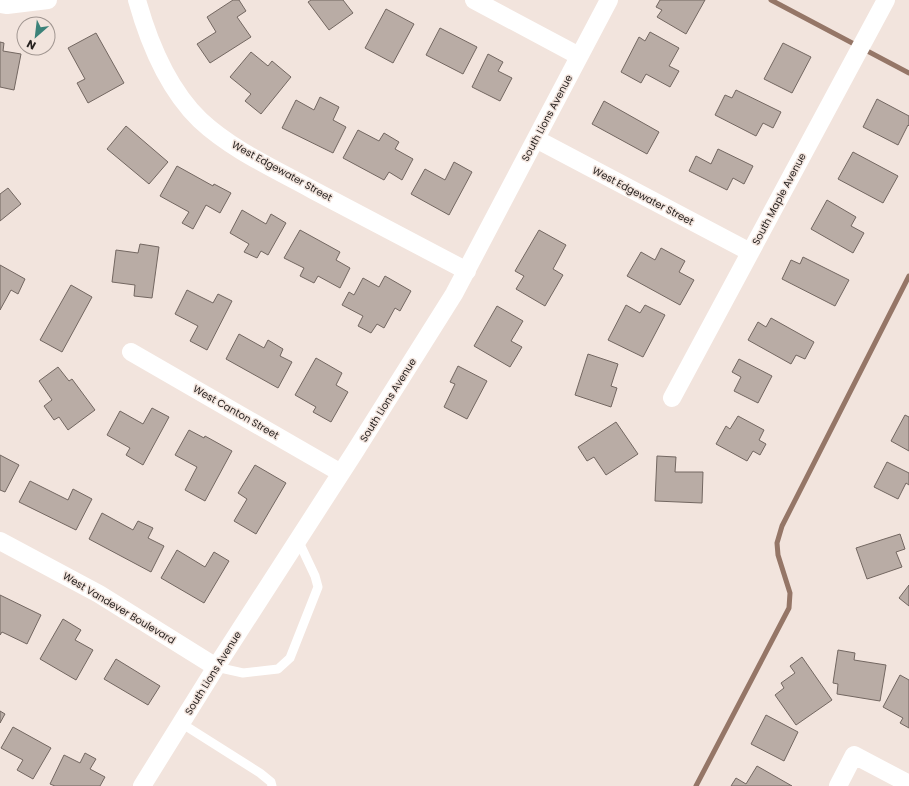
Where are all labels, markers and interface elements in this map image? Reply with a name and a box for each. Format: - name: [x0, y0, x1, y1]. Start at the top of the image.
- north arrow: [16, 16, 56, 56]
- text: N: [24, 36, 39, 54]
- street label: South Lions Avenue: [518, 72, 576, 164]
- street label: West Edgewater Street: [229, 137, 335, 205]
- street label: South Maple Avenue: [748, 150, 810, 248]
- street label: West Edgewater Street: [590, 163, 697, 229]
- street label: South Lions Avenue: [356, 355, 420, 445]
- street label: West Canton Street: [190, 381, 282, 443]
- street label: West Vandever Boulevard: [60, 568, 178, 648]
- street label: South Lions Avenue: [181, 628, 245, 718]

